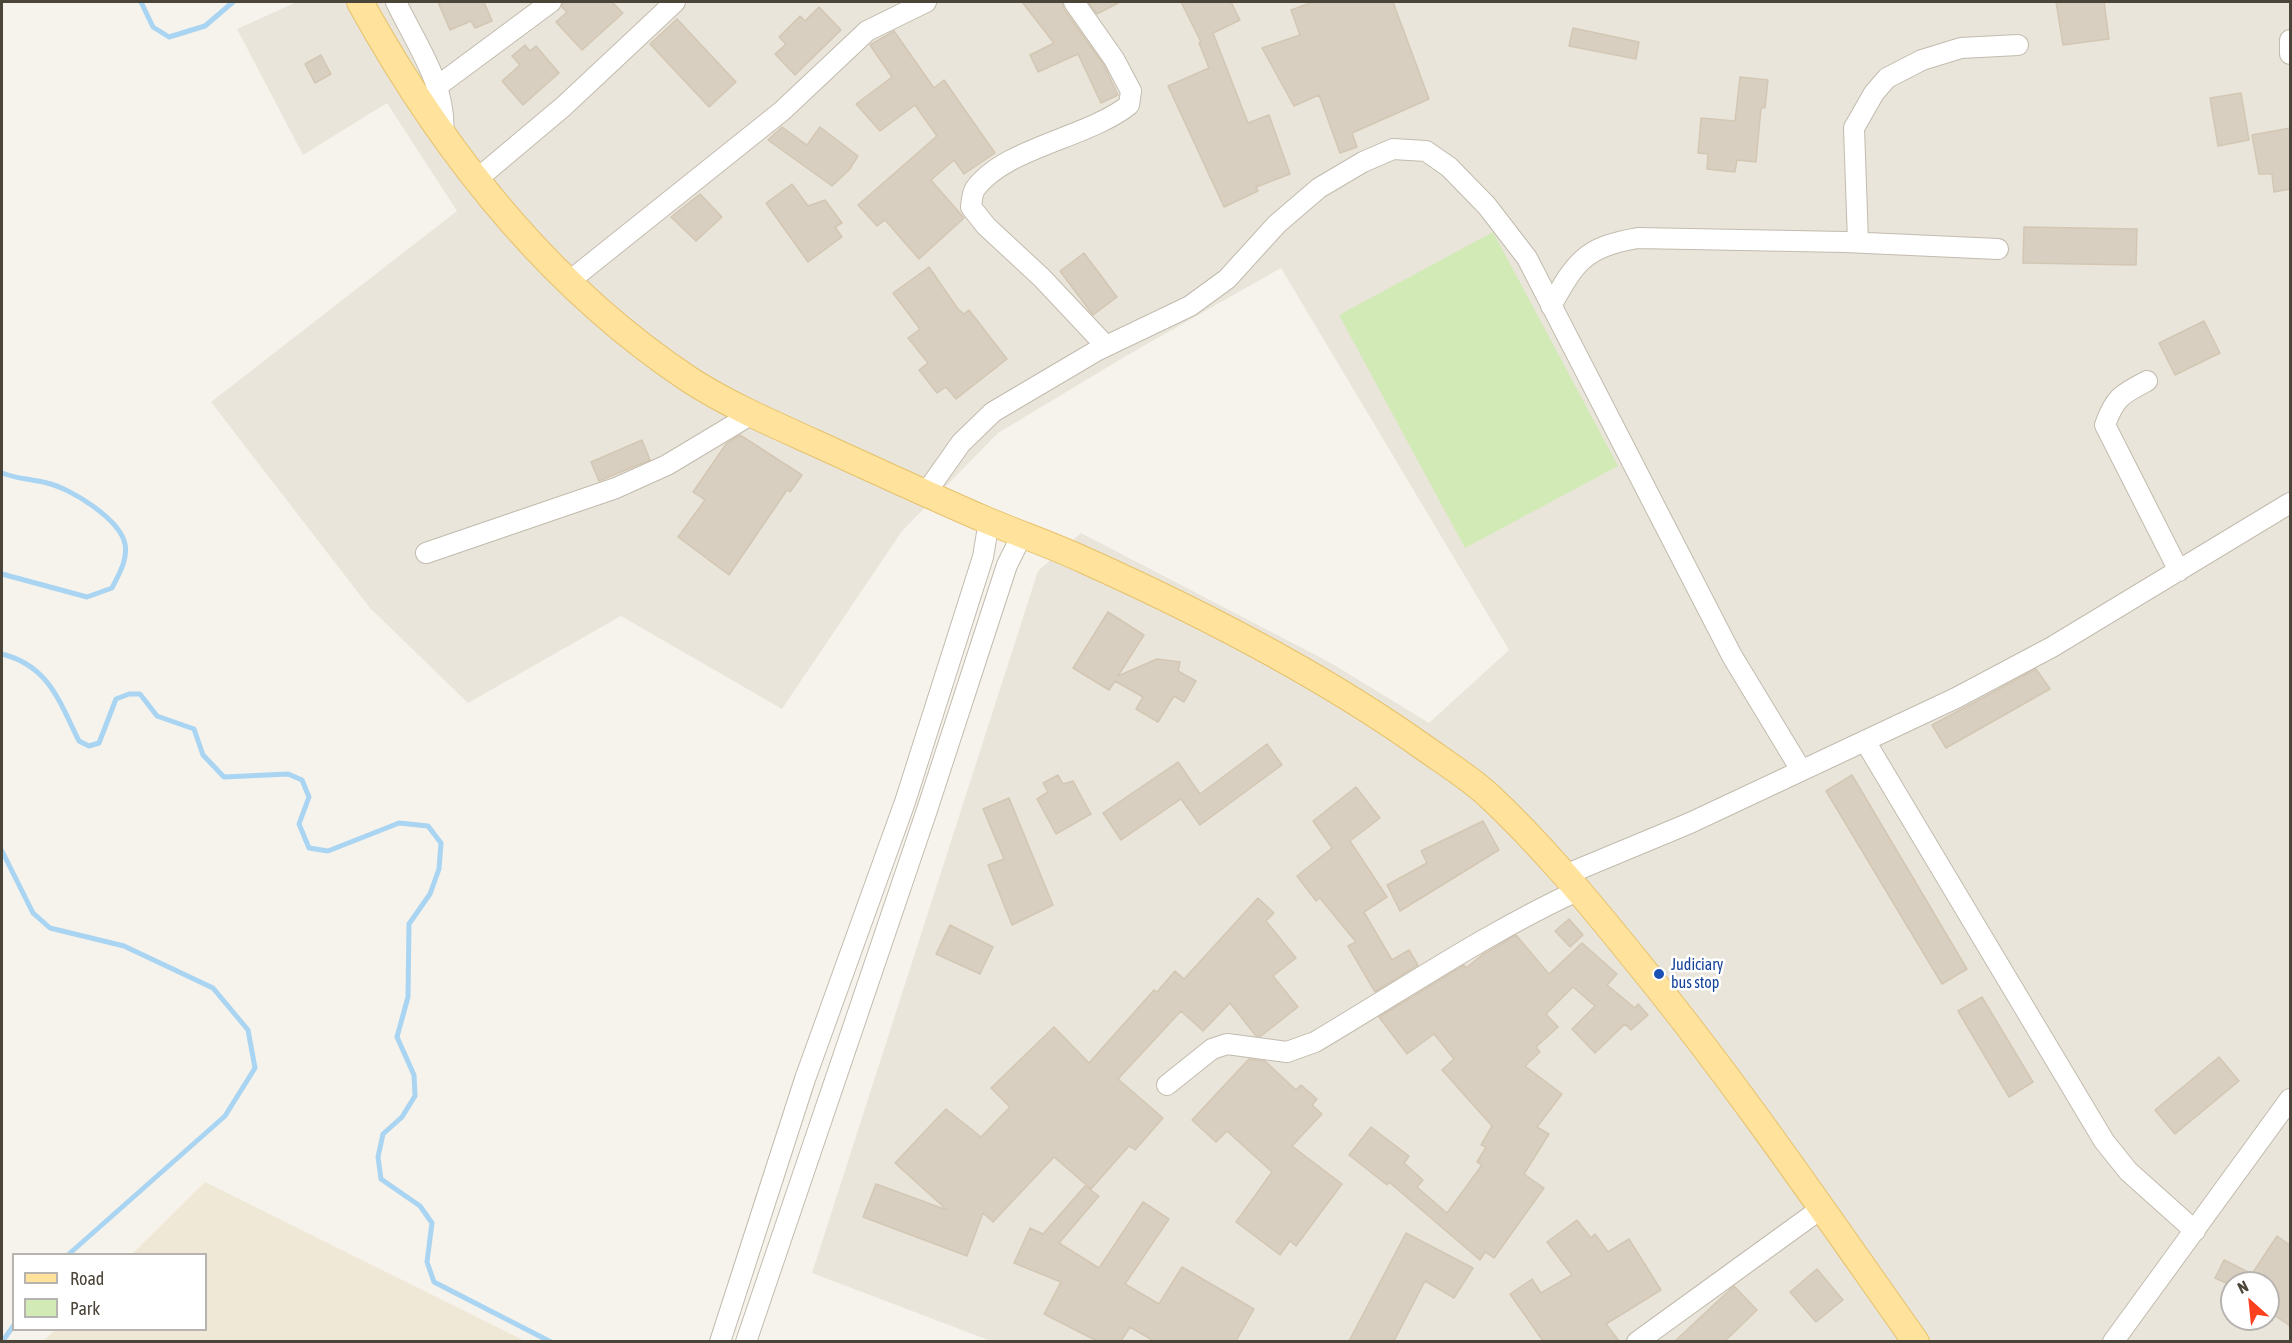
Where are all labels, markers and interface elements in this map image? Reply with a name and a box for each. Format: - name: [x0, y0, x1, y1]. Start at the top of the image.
- place label: Judiciary bus stop: [1671, 955, 1723, 993]
- marker: Judiciary bus stop: [1652, 967, 1666, 981]
- legend: [12, 1253, 207, 1331]
- text: Road: [70, 1268, 104, 1289]
- north arrow: [2220, 1271, 2280, 1331]
- text: N: [2234, 1277, 2251, 1297]
- text: Park: [70, 1298, 100, 1319]

